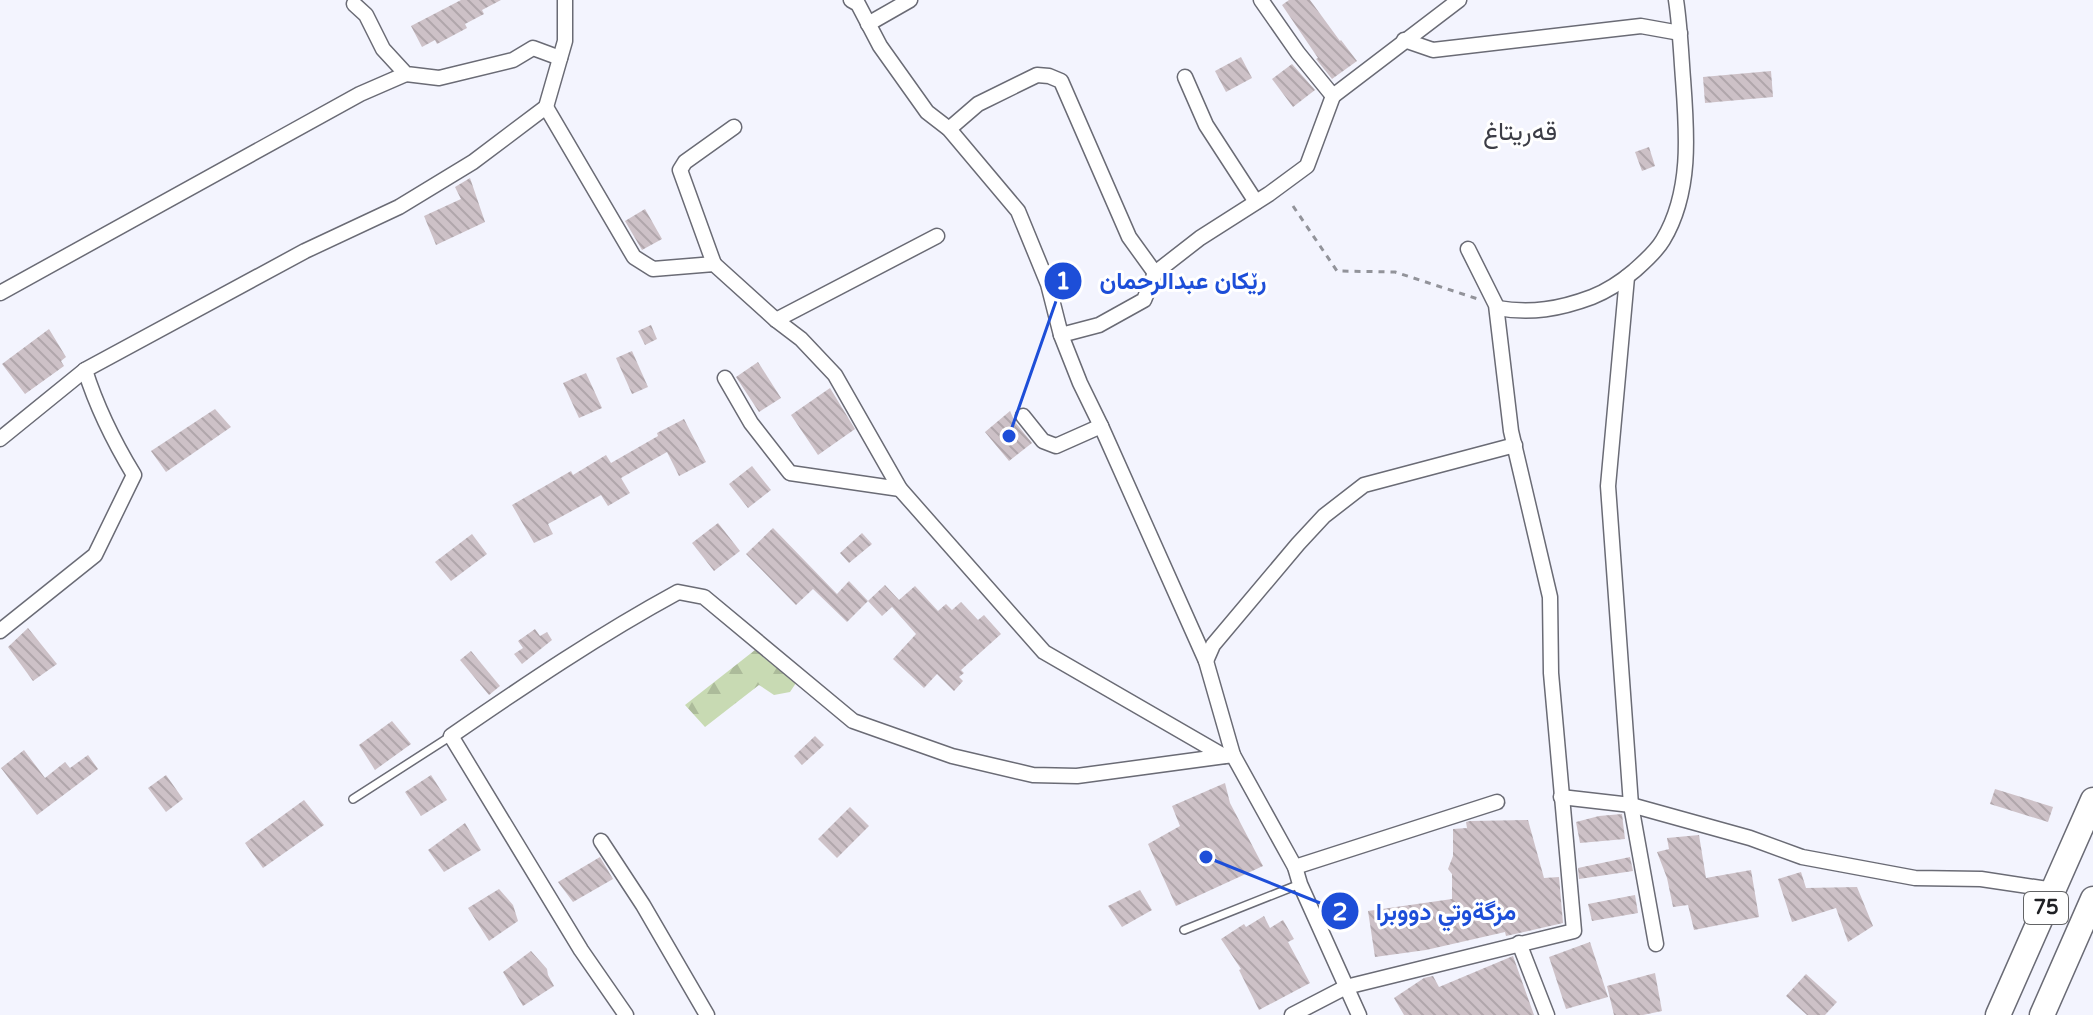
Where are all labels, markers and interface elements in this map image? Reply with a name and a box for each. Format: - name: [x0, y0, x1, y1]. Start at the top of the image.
- district label: قەریتاغ: [1483, 116, 1557, 149]
- callout: رێكان عبدالرحمان: [1043, 257, 1282, 305]
- text: 1: [1055, 267, 1071, 296]
- text: رێكان عبدالرحمان: [1100, 267, 1266, 296]
- callout: مزگةوتي دووبرا: [1320, 887, 1533, 935]
- road number: 75: [2024, 892, 2068, 924]
- text: 2: [1332, 898, 1348, 927]
- text: مزگةوتي دووبرا: [1376, 898, 1516, 932]

